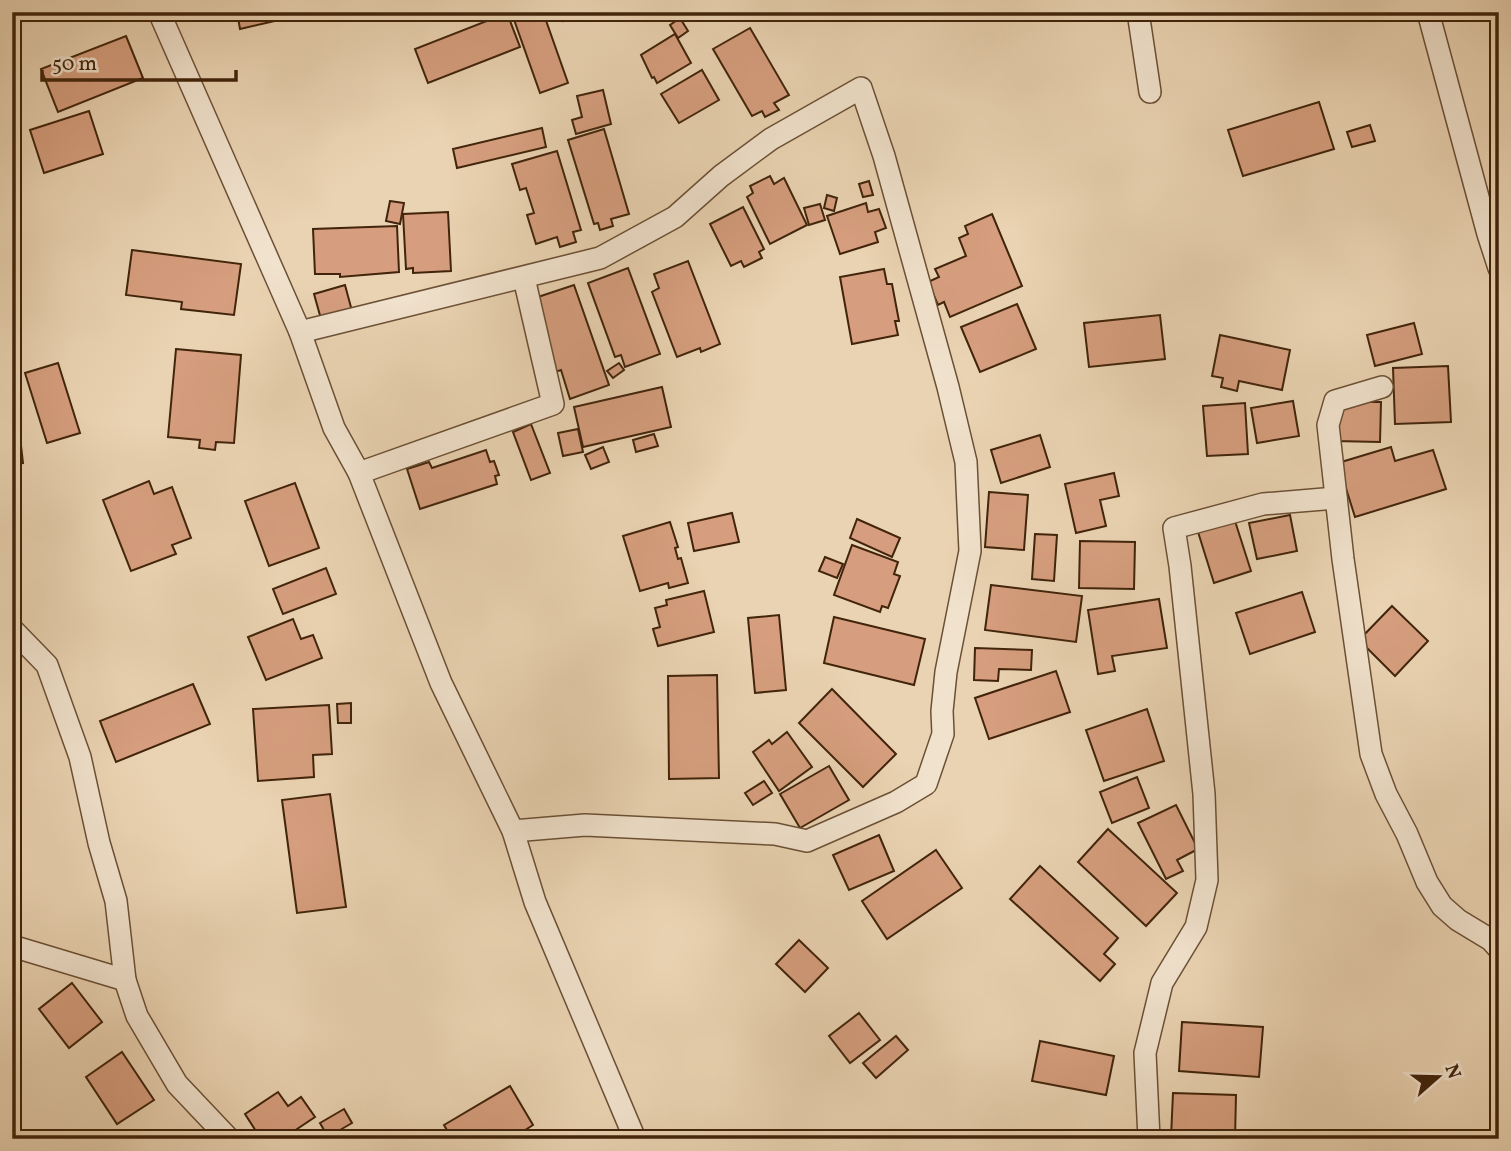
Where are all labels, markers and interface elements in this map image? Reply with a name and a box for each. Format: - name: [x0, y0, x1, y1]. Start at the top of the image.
- scale bar: [42, 38, 236, 82]
- text: 50 m: [52, 50, 97, 79]
- north arrow: [1402, 1042, 1472, 1112]
- text: N: [1438, 1061, 1467, 1083]

